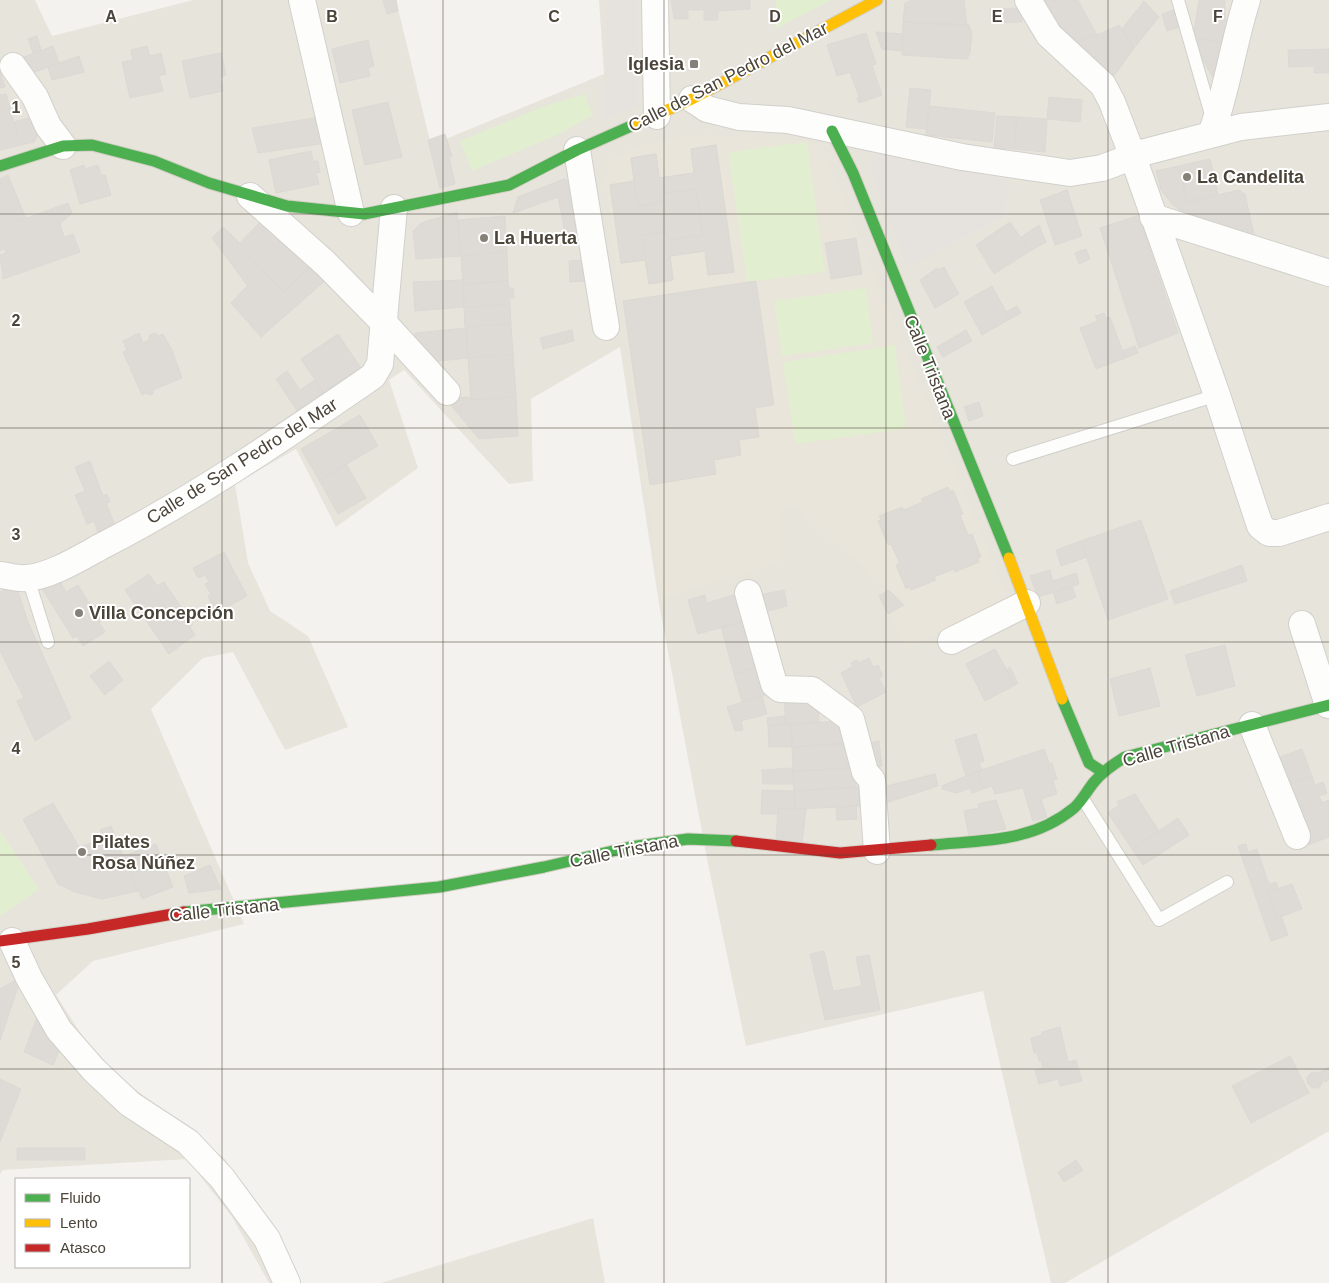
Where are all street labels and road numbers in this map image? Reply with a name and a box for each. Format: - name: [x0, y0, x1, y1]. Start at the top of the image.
- street label: Calle de San Pedro del Mar: [625, 18, 831, 136]
- street label: Calle Tristana: [900, 312, 960, 423]
- street label: Calle de San Pedro del Mar: [143, 394, 341, 528]
- street label: Calle Tristana: [1120, 721, 1233, 771]
- street label: Calle Tristana: [568, 830, 681, 871]
- street label: Calle Tristana: [168, 894, 281, 926]

